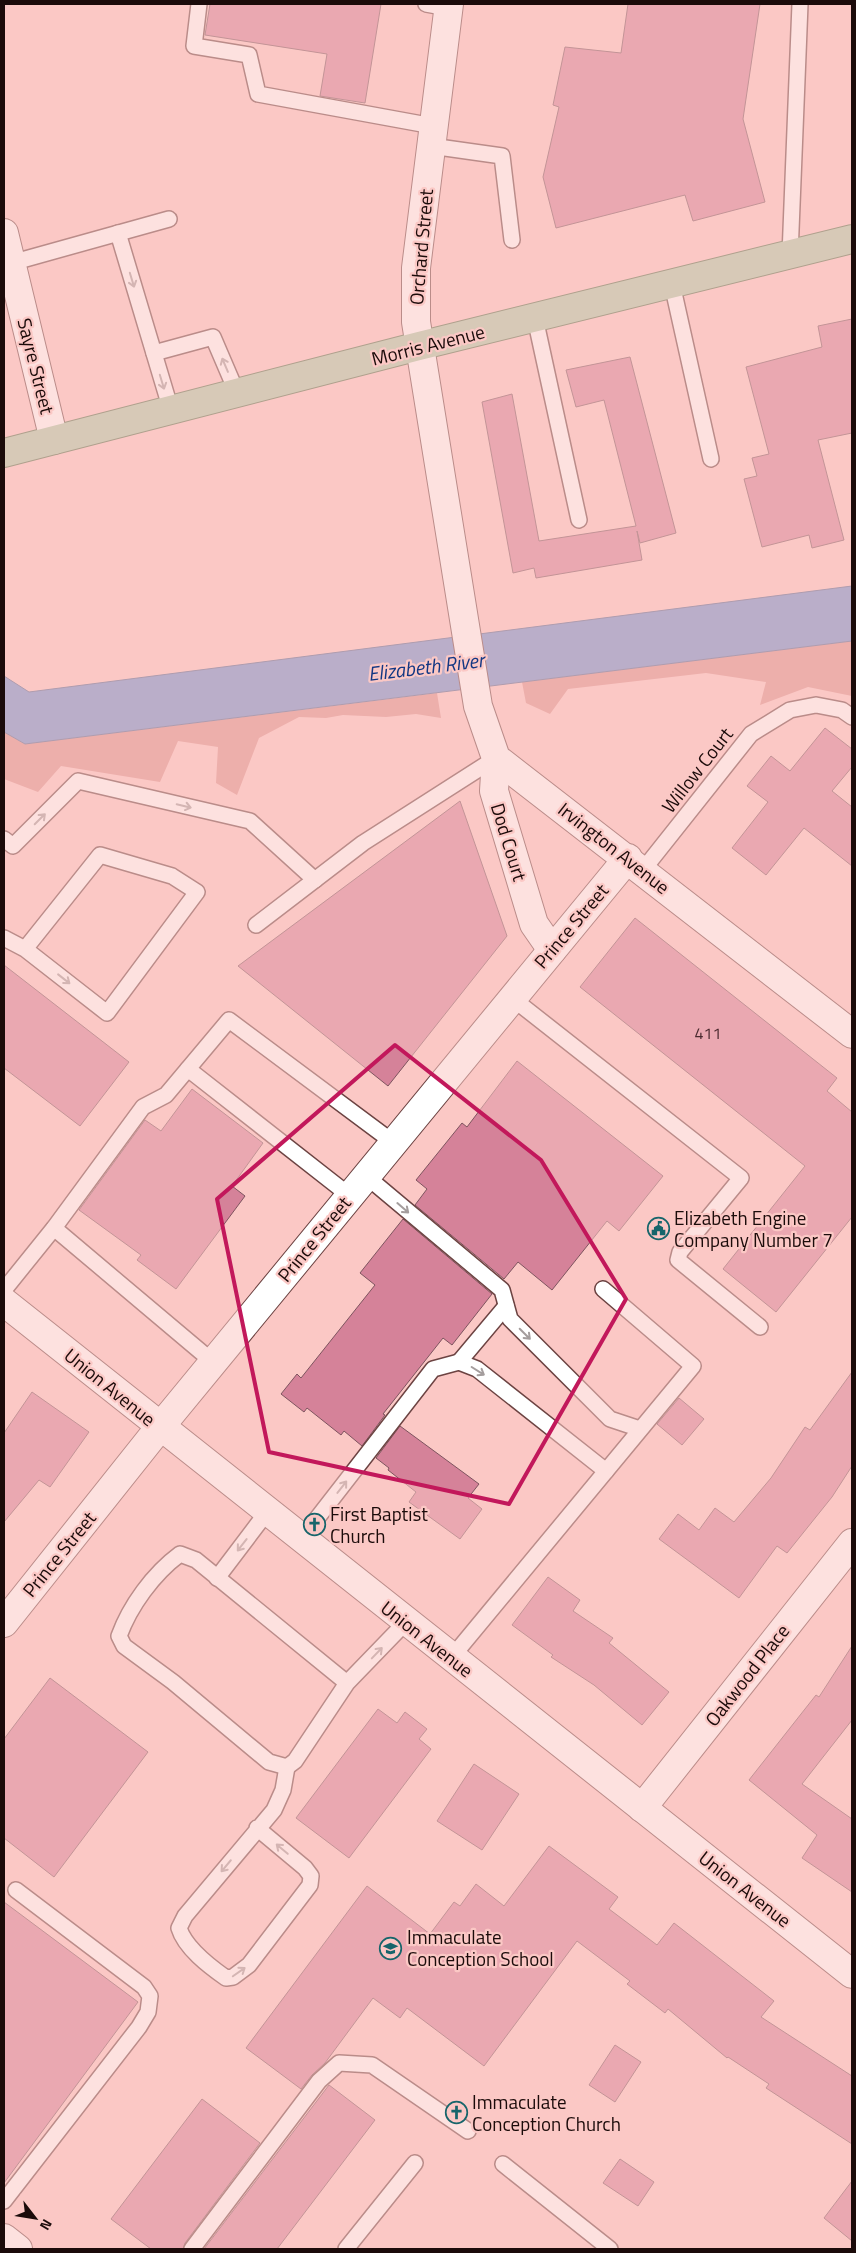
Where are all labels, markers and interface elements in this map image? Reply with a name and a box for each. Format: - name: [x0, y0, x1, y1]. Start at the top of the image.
- street label: Orchard Street: [401, 187, 440, 306]
- one-way arrow: [127, 272, 137, 288]
- street label: Sayre Street: [11, 315, 62, 417]
- street label: Morris Avenue: [368, 316, 487, 373]
- one-way arrow: [220, 358, 229, 373]
- one-way arrow: [158, 373, 168, 389]
- water label: Elizabeth River: [366, 644, 488, 689]
- street label: Willow Court: [654, 720, 740, 819]
- street label: Irvington Avenue: [552, 795, 676, 901]
- street label: Dod Court: [484, 799, 535, 885]
- one-way arrow: [175, 802, 191, 811]
- one-way arrow: [34, 813, 46, 826]
- street label: Prince Street: [526, 877, 615, 975]
- one-way arrow: [57, 974, 70, 985]
- house number: 411: [695, 1021, 721, 1045]
- street label: Prince Street: [270, 1189, 358, 1288]
- one-way arrow: [396, 1202, 409, 1214]
- place label: Elizabeth Engine Company Number 7: [674, 1203, 833, 1254]
- public building icon: Elizabeth Engine Company Number 7: [646, 1217, 670, 1241]
- one-way arrow: [519, 1328, 532, 1340]
- street label: Union Avenue: [58, 1341, 162, 1433]
- one-way arrow: [471, 1367, 485, 1377]
- one-way arrow: [336, 1480, 347, 1493]
- place label: First Baptist Church: [330, 1499, 428, 1550]
- street label: Prince Street: [15, 1504, 103, 1603]
- church icon: First Baptist Church: [302, 1513, 326, 1537]
- one-way arrow: [237, 1538, 247, 1552]
- street label: Union Avenue: [375, 1593, 480, 1684]
- street label: Oakwood Place: [697, 1617, 796, 1732]
- one-way arrow: [370, 1647, 382, 1659]
- one-way arrow: [276, 1843, 289, 1854]
- street label: Union Avenue: [693, 1843, 798, 1934]
- one-way arrow: [220, 1859, 231, 1872]
- place label: Immaculate Conception School: [407, 1922, 554, 1973]
- school or university icon: Immaculate Conception School: [379, 1936, 403, 1960]
- one-way arrow: [232, 1967, 246, 1977]
- place label: Immaculate Conception Church: [472, 2087, 621, 2138]
- church icon: Immaculate Conception Church: [444, 2101, 468, 2125]
- north arrow: [10, 2193, 60, 2243]
- text: N: [35, 2215, 58, 2235]

